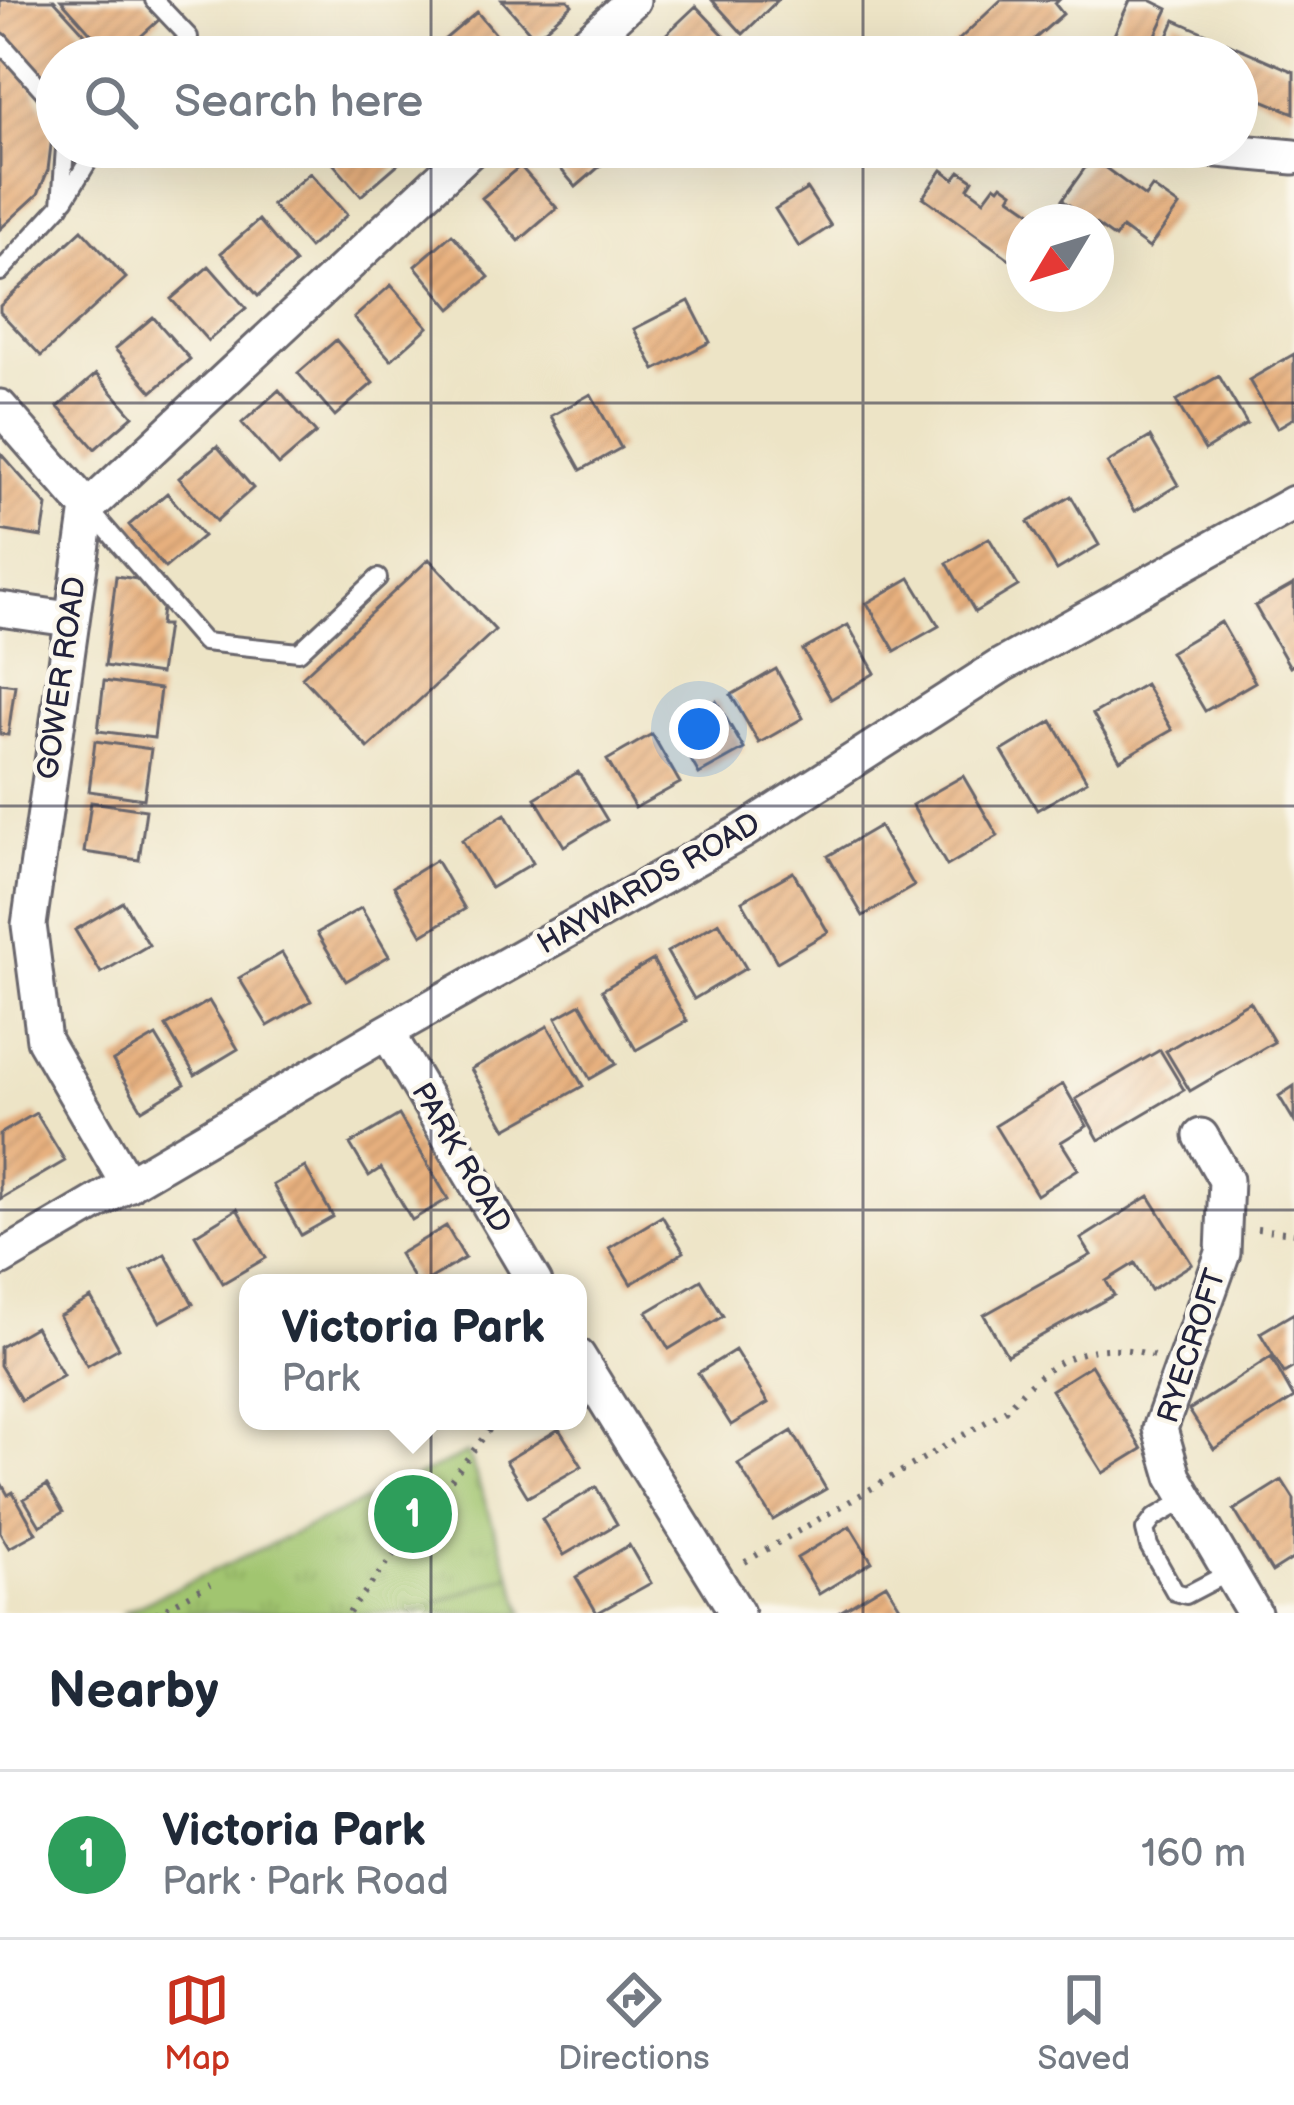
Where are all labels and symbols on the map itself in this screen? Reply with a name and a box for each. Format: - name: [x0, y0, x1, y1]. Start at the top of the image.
- north arrow: [1006, 204, 1114, 312]
- street label: GOWER ROAD: [30, 574, 94, 782]
- your location: [669, 699, 729, 759]
- street label: HAYWARDS ROAD: [531, 806, 767, 962]
- street label: PARK ROAD: [404, 1076, 518, 1240]
- street label: RYECROFT: [1150, 1265, 1234, 1427]
- pin: 1: [374, 1469, 452, 1559]

